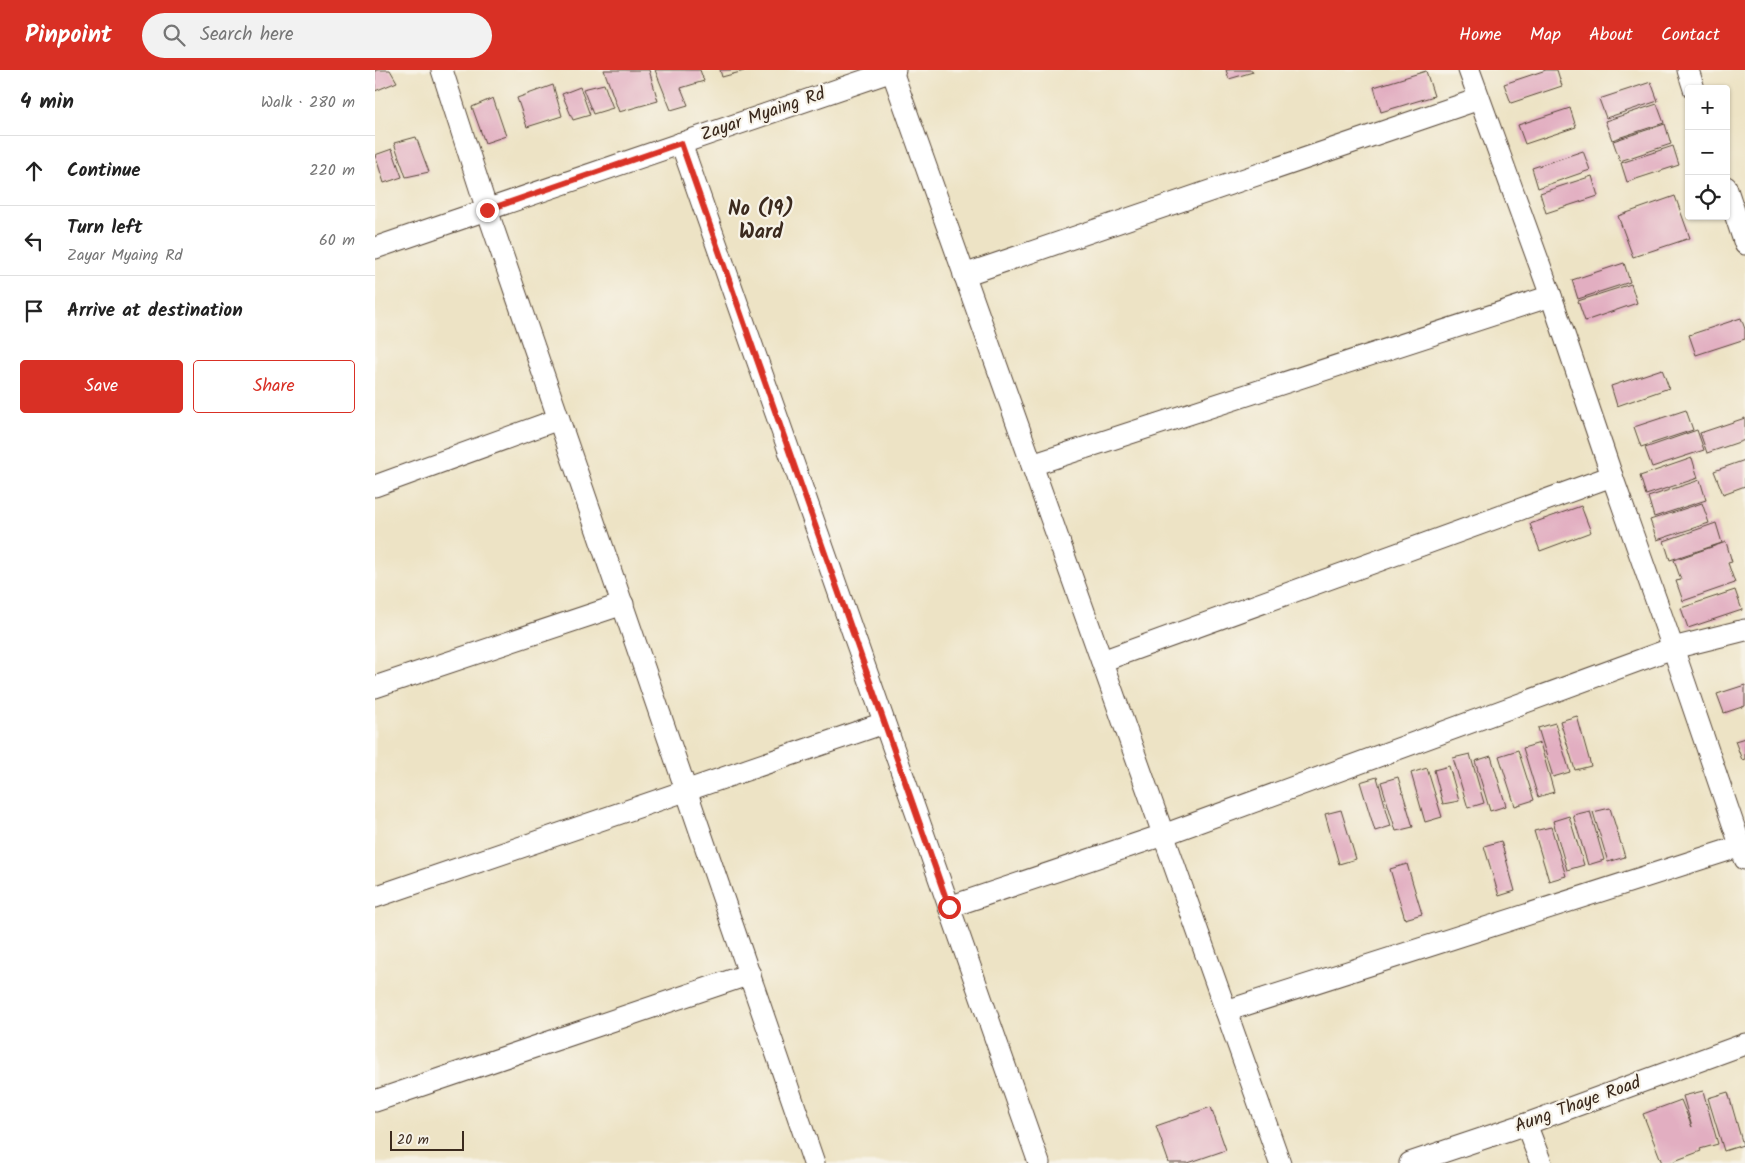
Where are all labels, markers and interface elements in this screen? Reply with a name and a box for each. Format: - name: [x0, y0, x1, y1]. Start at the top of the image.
- search box: [142, 13, 492, 58]
- text: Pinpoint: [25, 16, 112, 55]
- text: Search here: [200, 20, 294, 50]
- icon: search: [160, 21, 188, 49]
- text: Home: [1459, 21, 1502, 50]
- text: Map: [1530, 21, 1561, 50]
- text: About: [1589, 21, 1633, 50]
- text: Contact: [1661, 21, 1720, 50]
- street label: Zayar Myaing Rd: [697, 80, 830, 150]
- map controls: [1685, 85, 1730, 220]
- button: +: [1685, 85, 1730, 130]
- text: 4 min: [20, 86, 74, 119]
- text: Walk · 280 m: [261, 90, 355, 115]
- button: −: [1685, 130, 1730, 175]
- text: Continue: [67, 156, 140, 186]
- icon: ahead: [20, 157, 48, 185]
- text: 220 m: [309, 158, 355, 183]
- button: locate: [1685, 175, 1730, 220]
- district label: No (19) Ward: [728, 194, 794, 249]
- route end: [476, 199, 499, 222]
- text: Turn left: [67, 213, 142, 243]
- icon: left: [20, 227, 48, 255]
- text: 60 m: [319, 228, 355, 253]
- text: Zayar Myaing Rd: [67, 243, 182, 268]
- text: Arrive at destination: [67, 296, 243, 326]
- icon: arrive: [20, 297, 48, 325]
- button: Save: [20, 360, 183, 413]
- button: Share: [193, 360, 355, 413]
- route start: [938, 896, 961, 919]
- street label: Aung Thaye Road: [1511, 1068, 1646, 1141]
- scale bar: [390, 1128, 464, 1151]
- text: 20 m: [397, 1129, 429, 1151]

